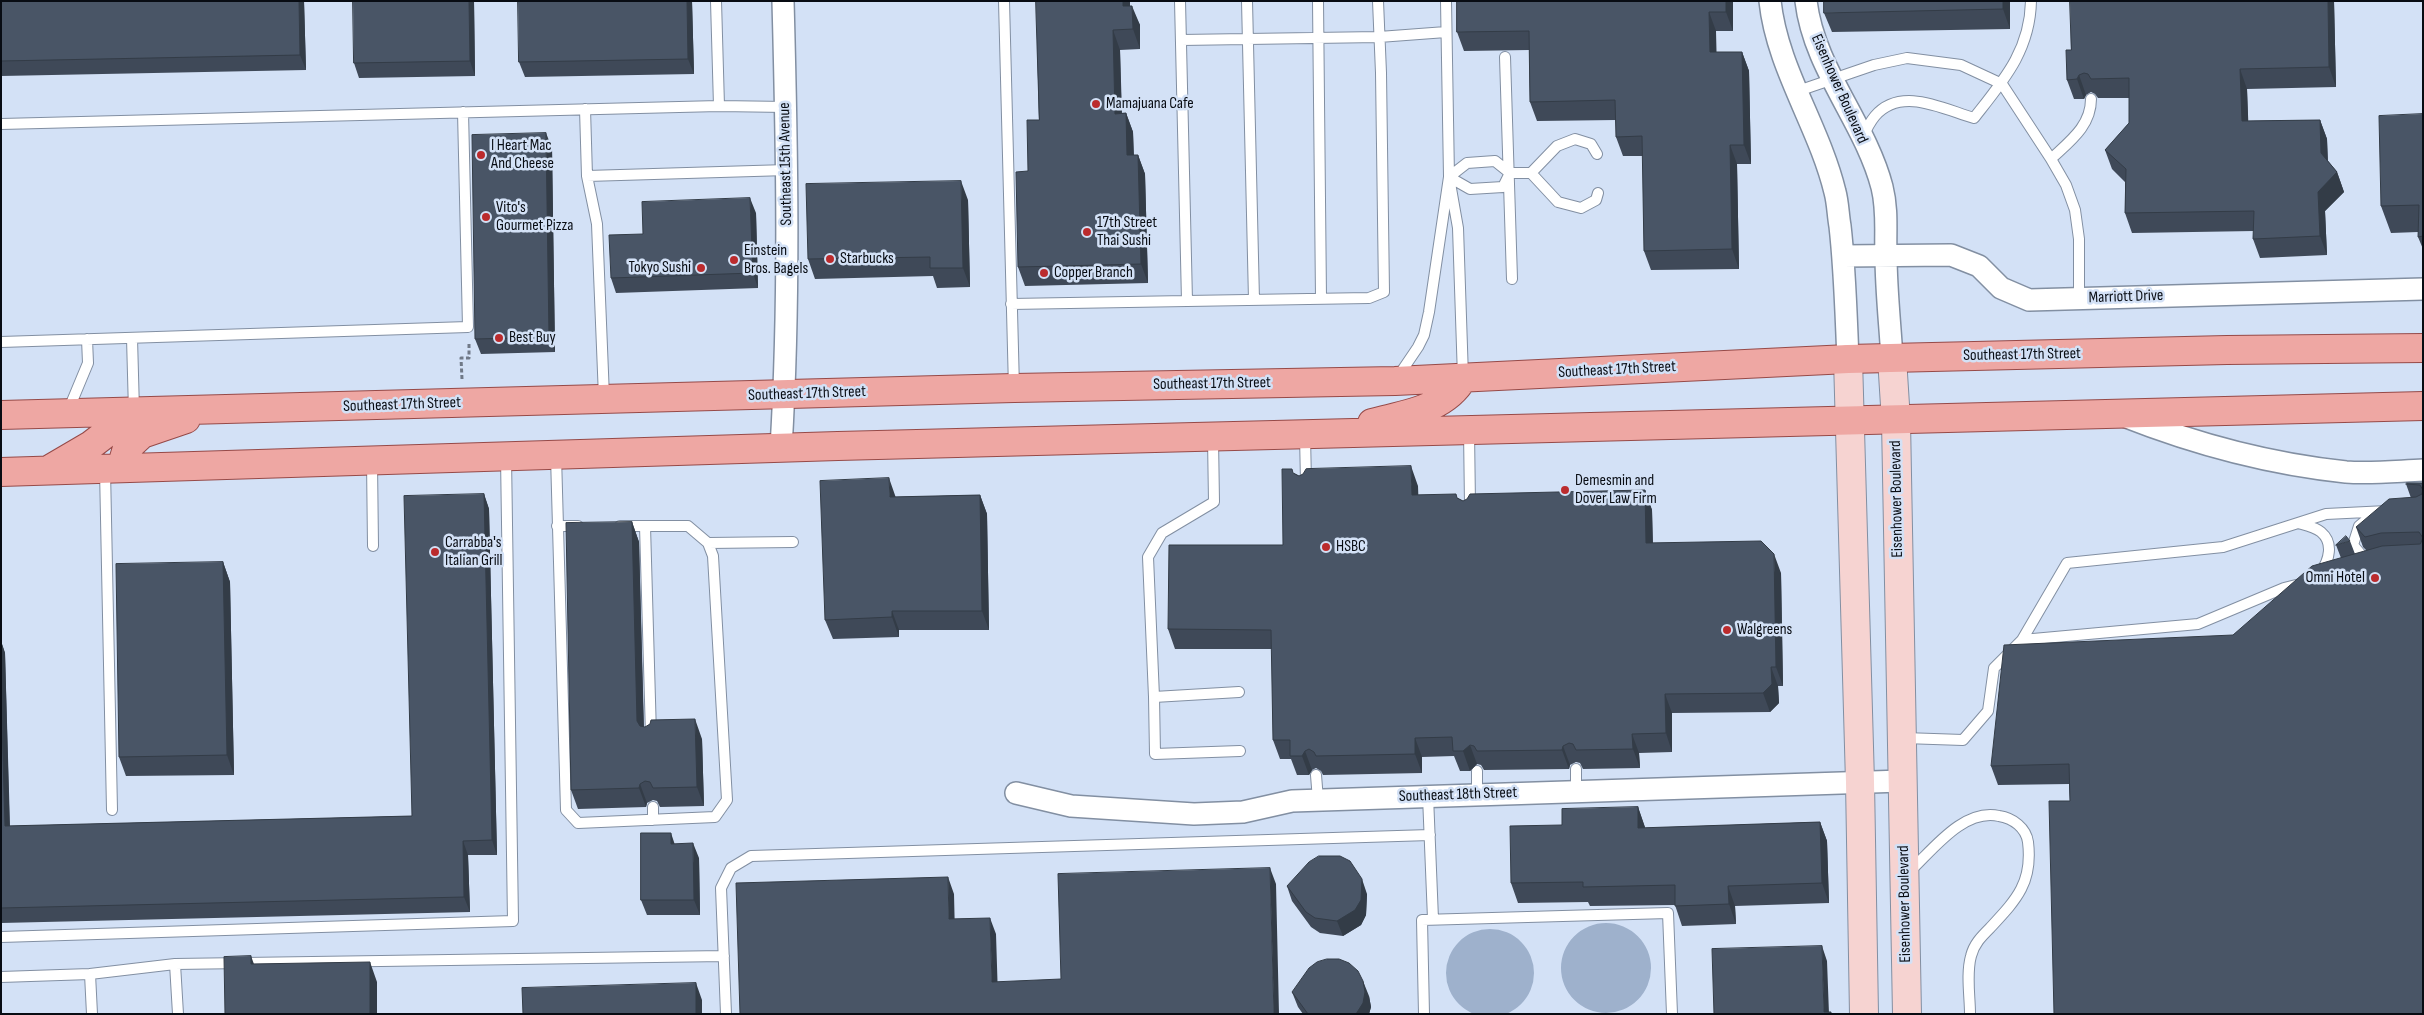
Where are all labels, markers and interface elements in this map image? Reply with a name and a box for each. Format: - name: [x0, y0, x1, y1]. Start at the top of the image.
- street label: Eisenhower Boulevard: [1806, 31, 1872, 147]
- place label: Mamajuana Cafe: [1106, 94, 1194, 114]
- marker: Mamajuana Cafe: [1090, 98, 1102, 110]
- street label: Southeast 15th Avenue: [775, 102, 797, 226]
- place label: I Heart Mac And Cheese: [491, 136, 554, 174]
- marker: I Heart Mac And Cheese: [475, 149, 487, 161]
- place label: Vito's Gourmet Pizza: [496, 198, 573, 236]
- marker: Vito's Gourmet Pizza: [480, 211, 492, 223]
- place label: 17th Street Thai Sushi: [1097, 213, 1157, 251]
- marker: 17th Street Thai Sushi: [1081, 226, 1093, 238]
- place label: Einstein Bros. Bagels: [744, 241, 808, 279]
- place label: Starbucks: [840, 249, 894, 269]
- marker: Starbucks: [824, 253, 836, 265]
- marker: Einstein Bros. Bagels: [728, 254, 740, 266]
- place label: Tokyo Sushi: [628, 258, 691, 278]
- marker: Tokyo Sushi: [695, 262, 707, 274]
- place label: Copper Branch: [1054, 263, 1133, 283]
- marker: Copper Branch: [1038, 267, 1050, 279]
- street label: Marriott Drive: [2088, 286, 2164, 308]
- place label: Best Buy: [509, 328, 556, 348]
- marker: Best Buy: [493, 332, 505, 344]
- street label: Southeast 17th Street: [1963, 344, 2081, 366]
- street label: Southeast 17th Street: [1558, 357, 1676, 383]
- street label: Southeast 17th Street: [1153, 373, 1271, 395]
- street label: Southeast 17th Street: [748, 382, 866, 406]
- street label: Southeast 17th Street: [343, 393, 461, 417]
- street label: Eisenhower Boulevard: [1886, 440, 1908, 558]
- place label: Demesmin and Dover Law Firm: [1575, 471, 1657, 509]
- marker: Demesmin and Dover Law Firm: [1559, 484, 1571, 496]
- place label: Carrabba's Italian Grill: [445, 533, 503, 571]
- place label: HSBC: [1336, 537, 1366, 557]
- marker: HSBC: [1320, 541, 1332, 553]
- marker: Carrabba's Italian Grill: [429, 546, 441, 558]
- place label: Omni Hotel: [2306, 568, 2365, 588]
- marker: Omni Hotel: [2369, 572, 2381, 584]
- place label: Walgreens: [1737, 620, 1792, 640]
- marker: Walgreens: [1721, 624, 1733, 636]
- street label: Southeast 18th Street: [1399, 783, 1517, 807]
- street label: Eisenhower Boulevard: [1894, 845, 1916, 963]

